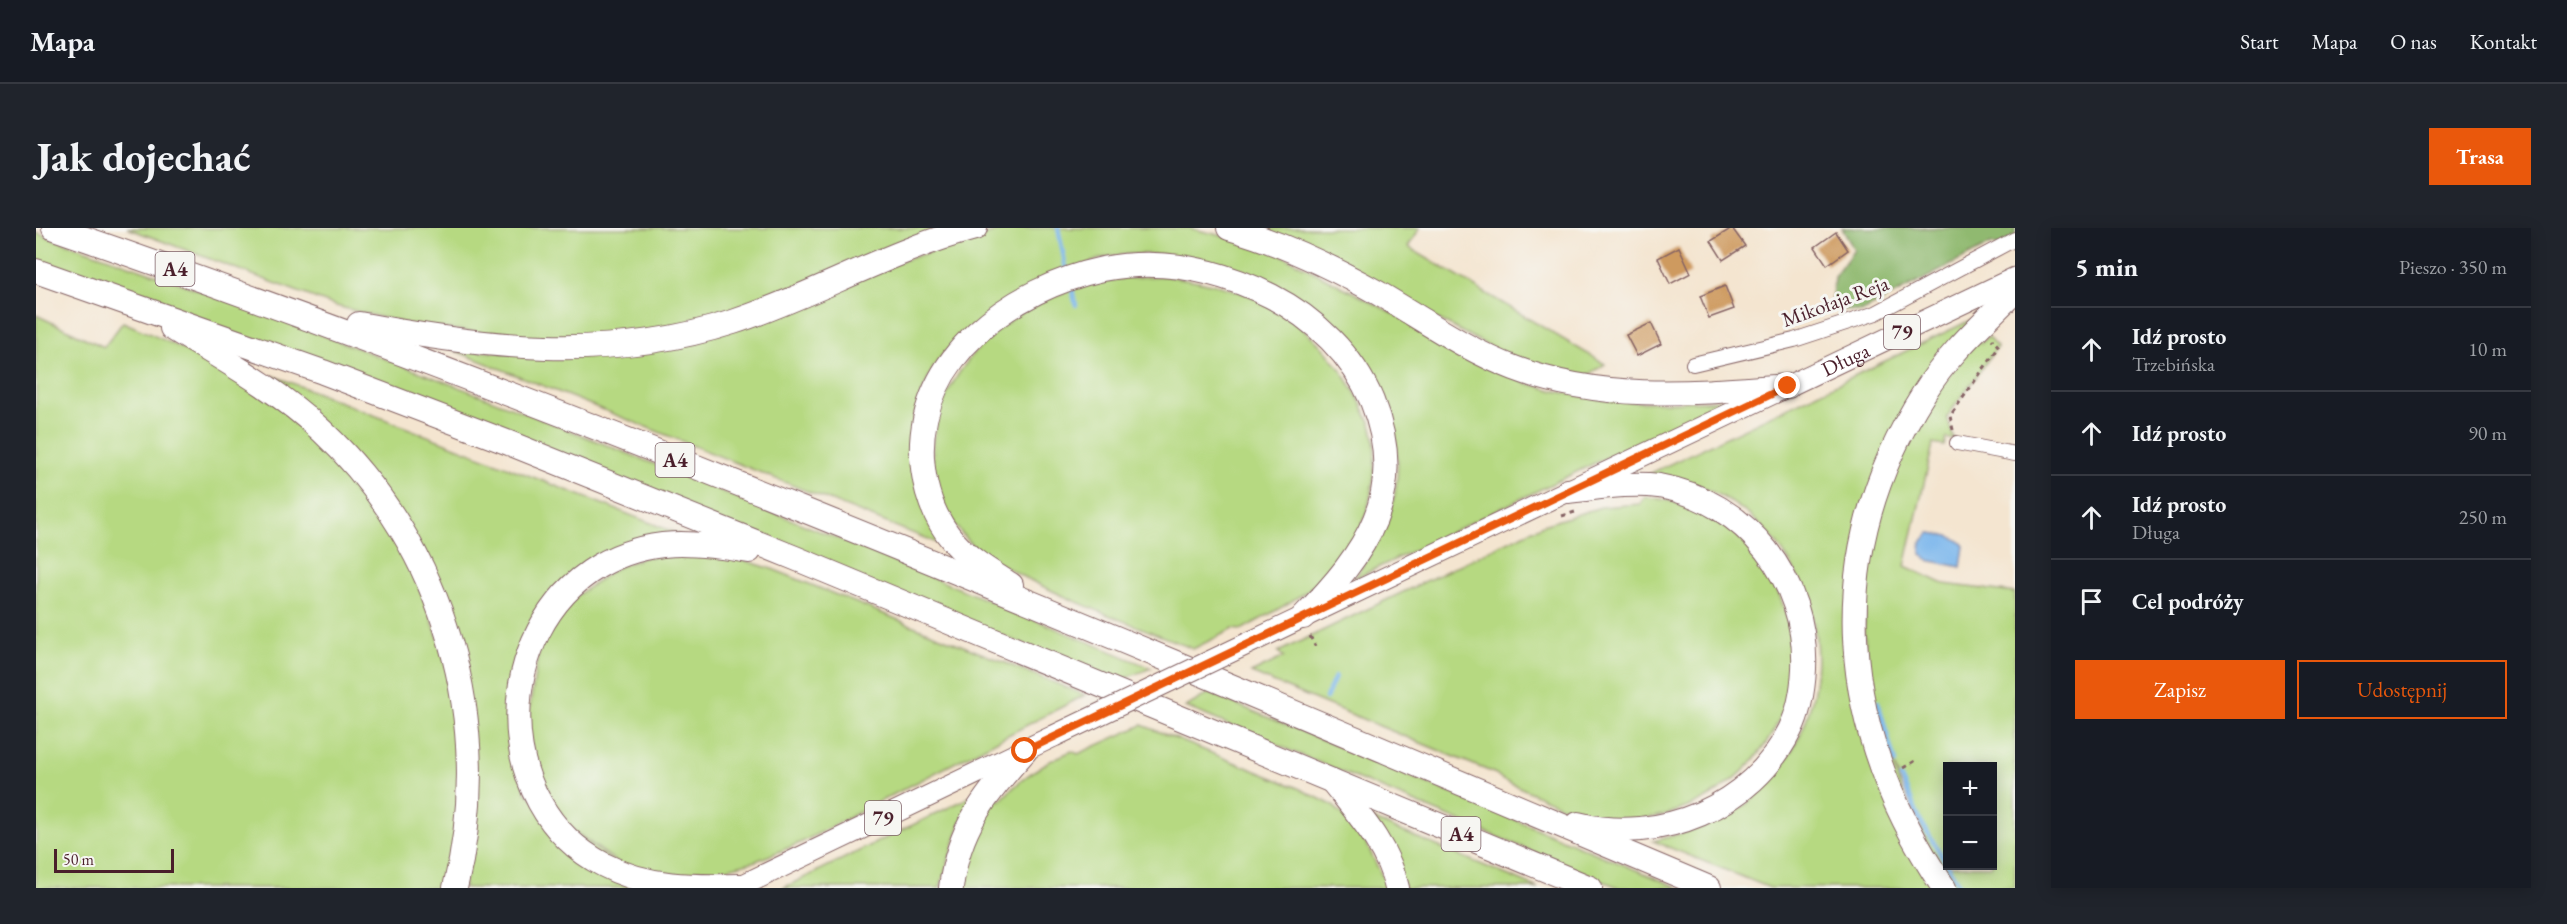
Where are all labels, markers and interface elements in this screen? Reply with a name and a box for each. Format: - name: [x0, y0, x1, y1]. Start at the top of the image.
- text: Mapa: [30, 23, 95, 59]
- text: Start: [2240, 28, 2279, 55]
- text: Mapa: [2312, 28, 2357, 55]
- text: O nas: [2390, 28, 2437, 55]
- text: Kontakt: [2470, 28, 2537, 55]
- button: Trasa: [2429, 128, 2531, 185]
- text: Jak dojechać: [36, 129, 250, 184]
- text: 5 min: [2075, 250, 2138, 284]
- road number: A4: [156, 252, 194, 286]
- text: Pieszo · 350 m: [2399, 254, 2507, 280]
- street label: Mikołaja Reja: [1778, 269, 1893, 333]
- road number: 79: [1884, 315, 1920, 349]
- text: Idź prosto: [2132, 322, 2226, 351]
- icon: ahead: [2075, 333, 2108, 366]
- street label: Długa: [1817, 336, 1874, 382]
- text: 10 m: [2468, 336, 2507, 362]
- text: Trzebińska: [2132, 351, 2215, 377]
- route end: [1774, 372, 1800, 398]
- icon: ahead: [2075, 417, 2108, 450]
- text: Idź prosto: [2132, 419, 2226, 448]
- text: 90 m: [2468, 420, 2507, 446]
- road number: A4: [656, 443, 694, 477]
- text: Idź prosto: [2132, 490, 2226, 519]
- icon: ahead: [2075, 501, 2108, 534]
- text: 250 m: [2459, 504, 2507, 530]
- text: Długa: [2132, 519, 2180, 545]
- icon: arrive: [2075, 585, 2108, 618]
- text: Cel podróży: [2132, 587, 2244, 616]
- button: Zapisz: [2075, 660, 2285, 719]
- button: Udostępnij: [2297, 660, 2507, 719]
- route start: [1011, 737, 1037, 763]
- map controls: [1943, 762, 1997, 870]
- button: +: [1943, 762, 1997, 816]
- road number: 79: [865, 801, 901, 835]
- button: −: [1943, 816, 1997, 870]
- road number: A4: [1442, 817, 1480, 851]
- scale bar: [54, 846, 174, 874]
- text: 50 m: [63, 849, 94, 870]

